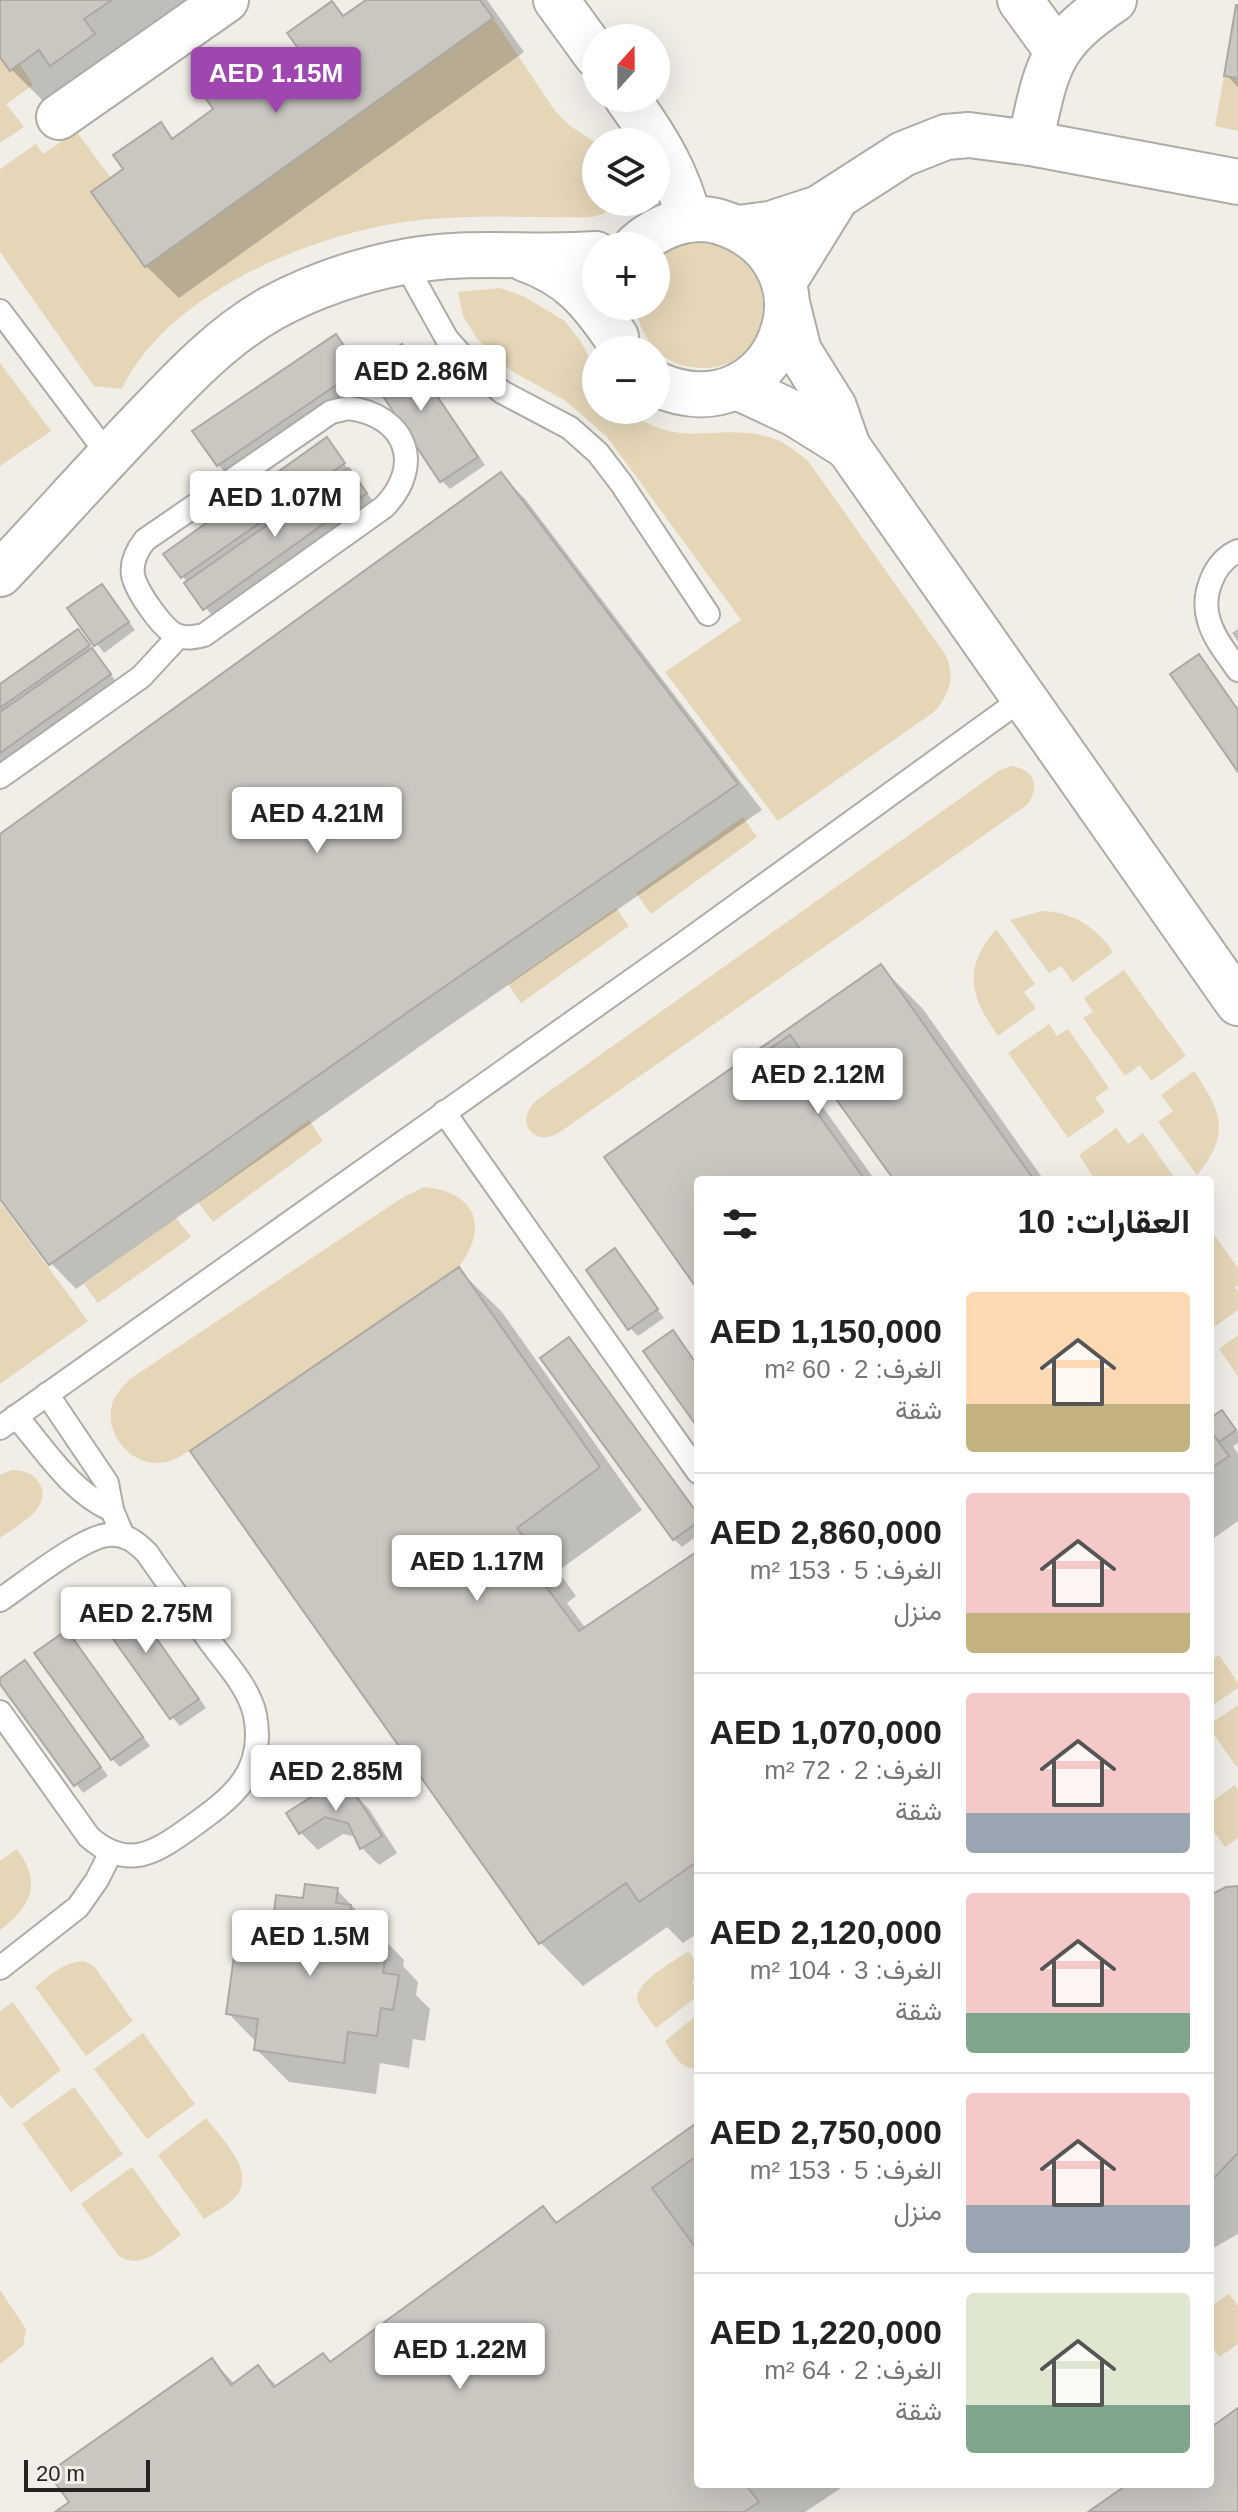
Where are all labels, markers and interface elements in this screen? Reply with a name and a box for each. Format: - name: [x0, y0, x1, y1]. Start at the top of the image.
- north arrow: [582, 24, 670, 112]
- map controls: [582, 24, 670, 424]
- pin: AED 1.15M: [184, 47, 368, 115]
- text: AED 1.15M: [209, 58, 343, 88]
- button: layers: [582, 128, 670, 216]
- button: +: [582, 232, 670, 320]
- button: −: [582, 336, 670, 424]
- pin: AED 2.86M: [329, 345, 513, 413]
- text: AED 2.86M: [354, 356, 488, 386]
- pin: AED 1.07M: [183, 471, 367, 539]
- text: AED 1.07M: [208, 482, 342, 512]
- pin: AED 4.21M: [225, 787, 409, 855]
- text: AED 4.21M: [250, 798, 384, 828]
- pin: AED 2.12M: [726, 1048, 910, 1116]
- text: AED 2.12M: [751, 1059, 885, 1089]
- icon: filters: [718, 1202, 762, 1246]
- text: العقارات: 10: [1017, 1202, 1190, 1240]
- text: AED 1,150,000: [710, 1312, 942, 1350]
- icon: home: [1030, 1324, 1126, 1420]
- text: الغرف: 2 · 60 m²: [764, 1354, 942, 1384]
- text: شقة: [895, 1395, 942, 1425]
- text: AED 2,860,000: [710, 1513, 942, 1551]
- icon: home: [1030, 1525, 1126, 1621]
- pin: AED 1.17M: [385, 1535, 569, 1603]
- text: AED 1.17M: [410, 1546, 544, 1576]
- text: الغرف: 5 · 153 m²: [750, 1555, 942, 1585]
- pin: AED 2.75M: [54, 1587, 238, 1655]
- text: منزل: [893, 1596, 942, 1626]
- text: AED 2.75M: [79, 1598, 213, 1628]
- text: AED 1,070,000: [710, 1713, 942, 1751]
- icon: home: [1030, 1725, 1126, 1821]
- pin: AED 2.85M: [244, 1745, 428, 1813]
- text: الغرف: 2 · 72 m²: [764, 1755, 942, 1785]
- text: AED 2.85M: [269, 1756, 403, 1786]
- text: شقة: [895, 1796, 942, 1826]
- pin: AED 1.5M: [227, 1910, 393, 1978]
- text: AED 2,120,000: [710, 1913, 942, 1951]
- text: AED 1.5M: [250, 1921, 370, 1951]
- icon: home: [1030, 1925, 1126, 2021]
- text: الغرف: 3 · 104 m²: [750, 1955, 942, 1985]
- text: شقة: [895, 1996, 942, 2026]
- text: AED 2,750,000: [710, 2113, 942, 2151]
- icon: home: [1030, 2125, 1126, 2221]
- text: الغرف: 5 · 153 m²: [750, 2155, 942, 2185]
- text: منزل: [893, 2196, 942, 2226]
- text: AED 1,220,000: [710, 2313, 942, 2351]
- pin: AED 1.22M: [368, 2323, 552, 2391]
- icon: home: [1030, 2325, 1126, 2421]
- text: AED 1.22M: [393, 2334, 527, 2364]
- text: الغرف: 2 · 64 m²: [764, 2355, 942, 2385]
- text: شقة: [895, 2396, 942, 2426]
- scale bar: [24, 2456, 150, 2492]
- text: 20 m: [36, 2461, 85, 2486]

